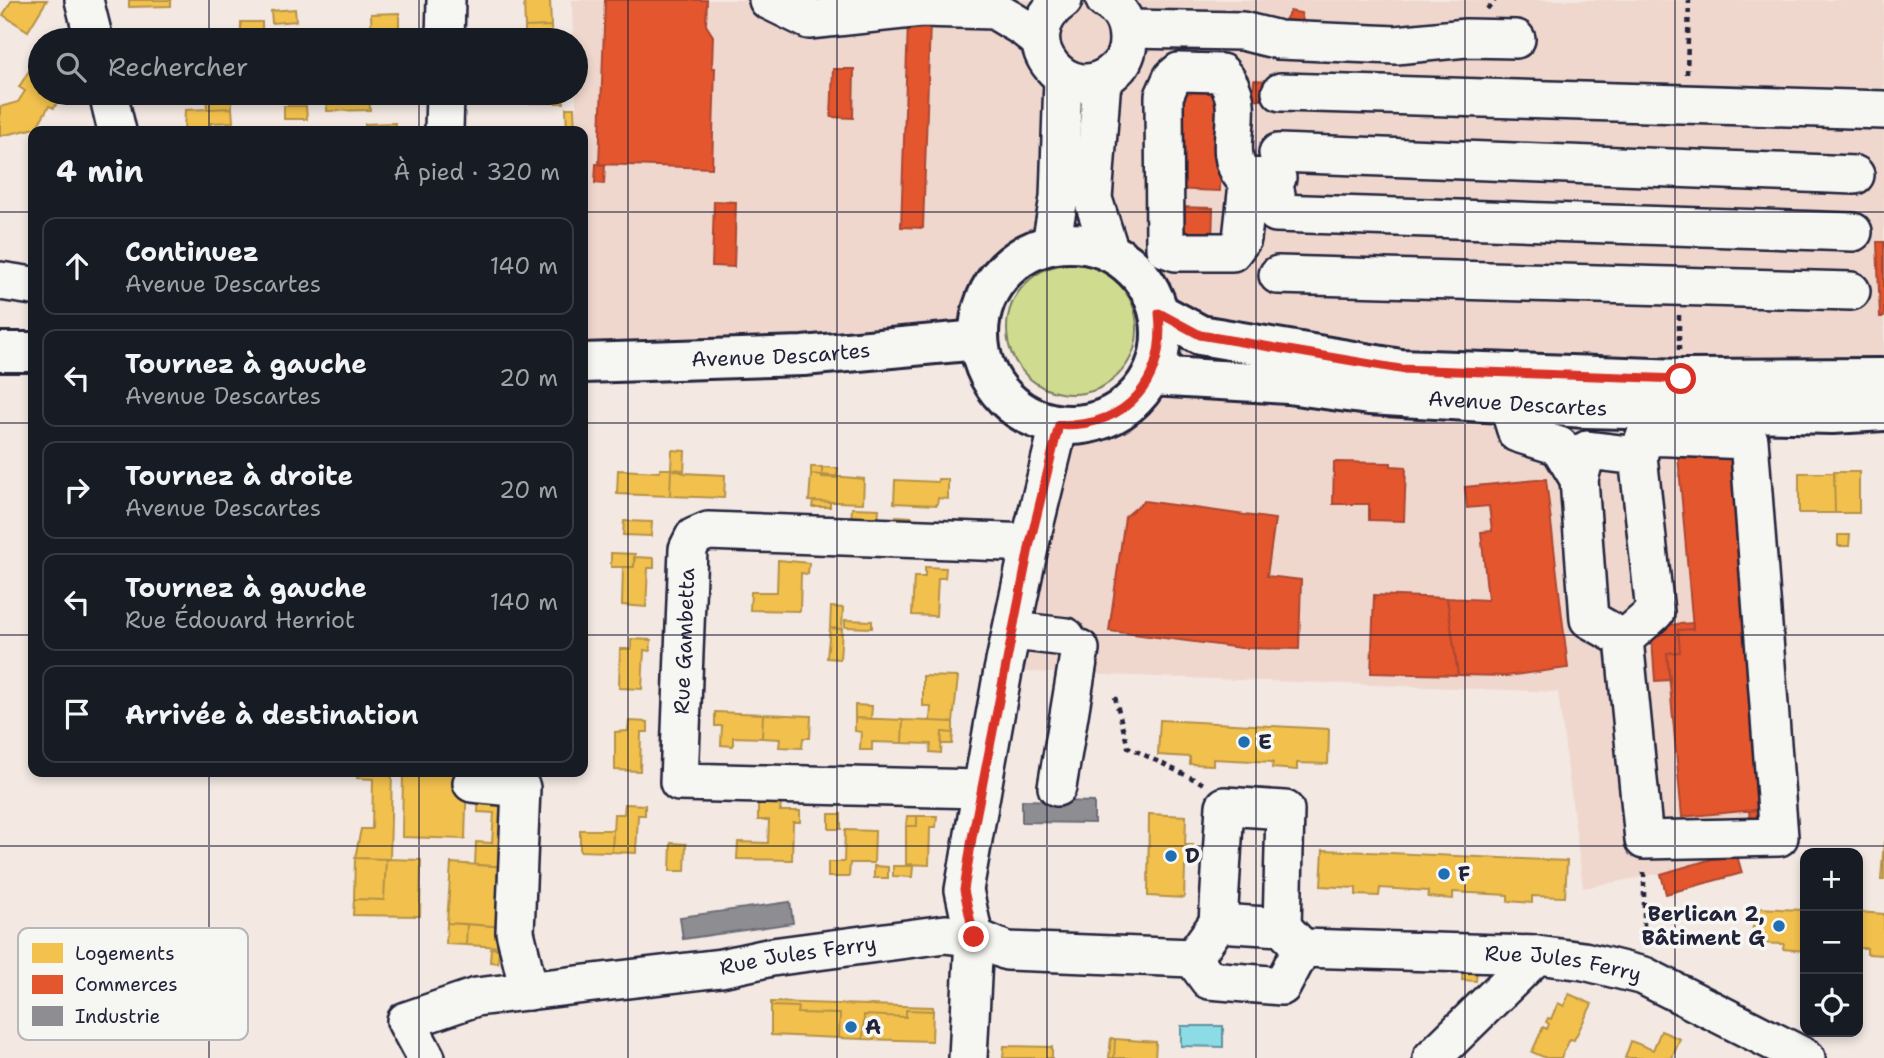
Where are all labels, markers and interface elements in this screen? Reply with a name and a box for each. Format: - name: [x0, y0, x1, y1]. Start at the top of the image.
- search box: [28, 28, 588, 105]
- icon: search: [52, 48, 90, 86]
- text: Rechercher: [108, 49, 248, 84]
- text: 4 min: [56, 151, 143, 192]
- text: À pied · 320 m: [393, 157, 560, 187]
- text: Continuez: [125, 234, 259, 269]
- icon: ahead: [58, 247, 96, 285]
- text: 140 m: [490, 251, 558, 281]
- text: Avenue Descartes: [125, 269, 321, 299]
- street label: Avenue Descartes: [691, 336, 872, 374]
- text: Tournez à gauche: [125, 346, 367, 381]
- icon: left: [58, 359, 96, 397]
- text: 20 m: [499, 363, 558, 393]
- route start: [1665, 363, 1696, 394]
- text: Avenue Descartes: [125, 381, 321, 411]
- street label: Avenue Descartes: [1427, 385, 1608, 423]
- text: Tournez à droite: [125, 458, 353, 493]
- icon: right: [58, 471, 96, 509]
- text: 20 m: [499, 475, 558, 505]
- text: Avenue Descartes: [125, 493, 321, 523]
- street label: Rue Gambetta: [668, 567, 701, 715]
- text: Tournez à gauche: [125, 570, 367, 605]
- icon: left: [58, 583, 96, 621]
- text: 140 m: [490, 587, 558, 617]
- text: Rue Édouard Herriot: [125, 605, 355, 635]
- icon: arrive: [58, 695, 96, 733]
- text: Arrivée à destination: [125, 697, 419, 732]
- place label: E: [1258, 728, 1272, 756]
- marker: E: [1236, 734, 1252, 750]
- place label: D: [1185, 842, 1200, 870]
- marker: D: [1163, 848, 1179, 864]
- map controls: [1800, 848, 1863, 1037]
- button: +: [1800, 848, 1863, 911]
- place label: F: [1458, 860, 1470, 888]
- marker: F: [1436, 866, 1452, 882]
- place label: Berlican 2, Bâtiment G: [1642, 900, 1765, 952]
- button: −: [1800, 911, 1863, 974]
- marker: Berlican 2, Bâtiment G: [1771, 918, 1787, 934]
- route end: [958, 921, 989, 952]
- legend: [18, 928, 248, 1040]
- street label: Rue Jules Ferry: [717, 929, 878, 982]
- street label: Rue Jules Ferry: [1484, 939, 1644, 989]
- text: Logements: [75, 941, 175, 966]
- text: Commerces: [75, 972, 178, 997]
- button: locate: [1800, 974, 1863, 1037]
- text: Industrie: [75, 1004, 160, 1029]
- place label: A: [865, 1013, 881, 1041]
- marker: A: [843, 1019, 859, 1035]

